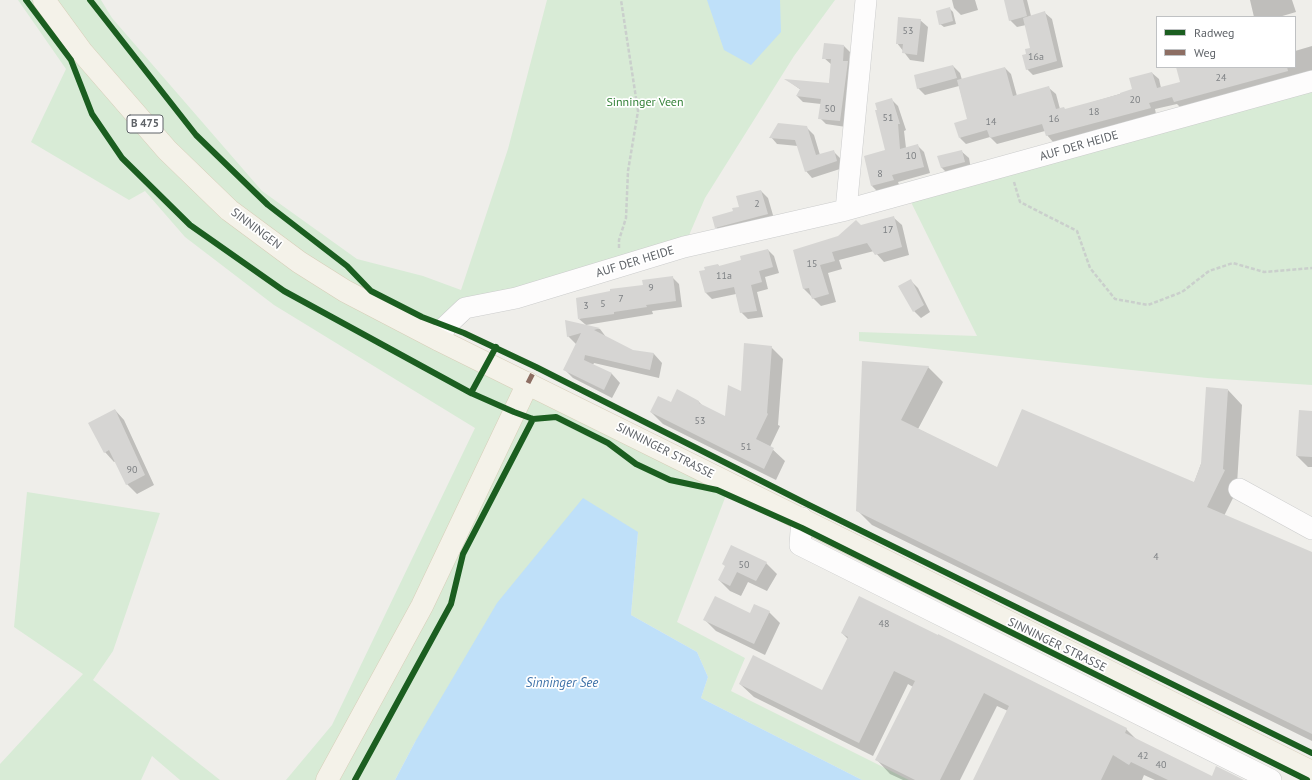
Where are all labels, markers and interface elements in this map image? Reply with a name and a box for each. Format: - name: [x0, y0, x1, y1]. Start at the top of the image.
- legend: [1156, 16, 1296, 68]
- house number: 53: [903, 25, 913, 37]
- text: Radweg: [1194, 25, 1235, 40]
- text: Weg: [1194, 45, 1216, 60]
- house number: 16a: [1028, 51, 1044, 63]
- house number: 24: [1216, 72, 1226, 84]
- house number: 20: [1130, 94, 1140, 106]
- park label: Sinninger Veen: [606, 96, 684, 110]
- house number: 50: [825, 103, 835, 115]
- house number: 18: [1089, 106, 1099, 118]
- house number: 51: [883, 112, 893, 124]
- house number: 16: [1049, 113, 1059, 125]
- road number: B 475: [127, 115, 163, 133]
- house number: 14: [986, 116, 996, 128]
- street label: AUF DER HEIDE: [1038, 128, 1120, 164]
- house number: 10: [906, 150, 916, 162]
- house number: 8: [877, 168, 883, 180]
- house number: 2: [754, 198, 760, 210]
- street label: SINNINGEN: [228, 205, 284, 253]
- house number: 17: [883, 224, 893, 236]
- street label: AUF DER HEIDE: [594, 243, 676, 281]
- house number: 15: [807, 258, 817, 270]
- house number: 11a: [716, 270, 732, 282]
- house number: 9: [648, 282, 654, 294]
- house number: 7: [618, 293, 624, 305]
- house number: 5: [600, 298, 606, 310]
- house number: 3: [583, 300, 589, 312]
- house number: 53: [695, 415, 705, 427]
- street label: SINNINGER STRASSE: [614, 420, 716, 482]
- house number: 51: [741, 441, 751, 453]
- house number: 90: [127, 464, 137, 476]
- house number: 4: [1153, 551, 1159, 563]
- house number: 50: [739, 559, 749, 571]
- street label: SINNINGER STRASSE: [1005, 615, 1109, 675]
- house number: 48: [879, 618, 889, 630]
- water label: Sinninger See: [526, 675, 598, 691]
- house number: 42: [1138, 750, 1148, 762]
- house number: 40: [1156, 759, 1166, 771]

